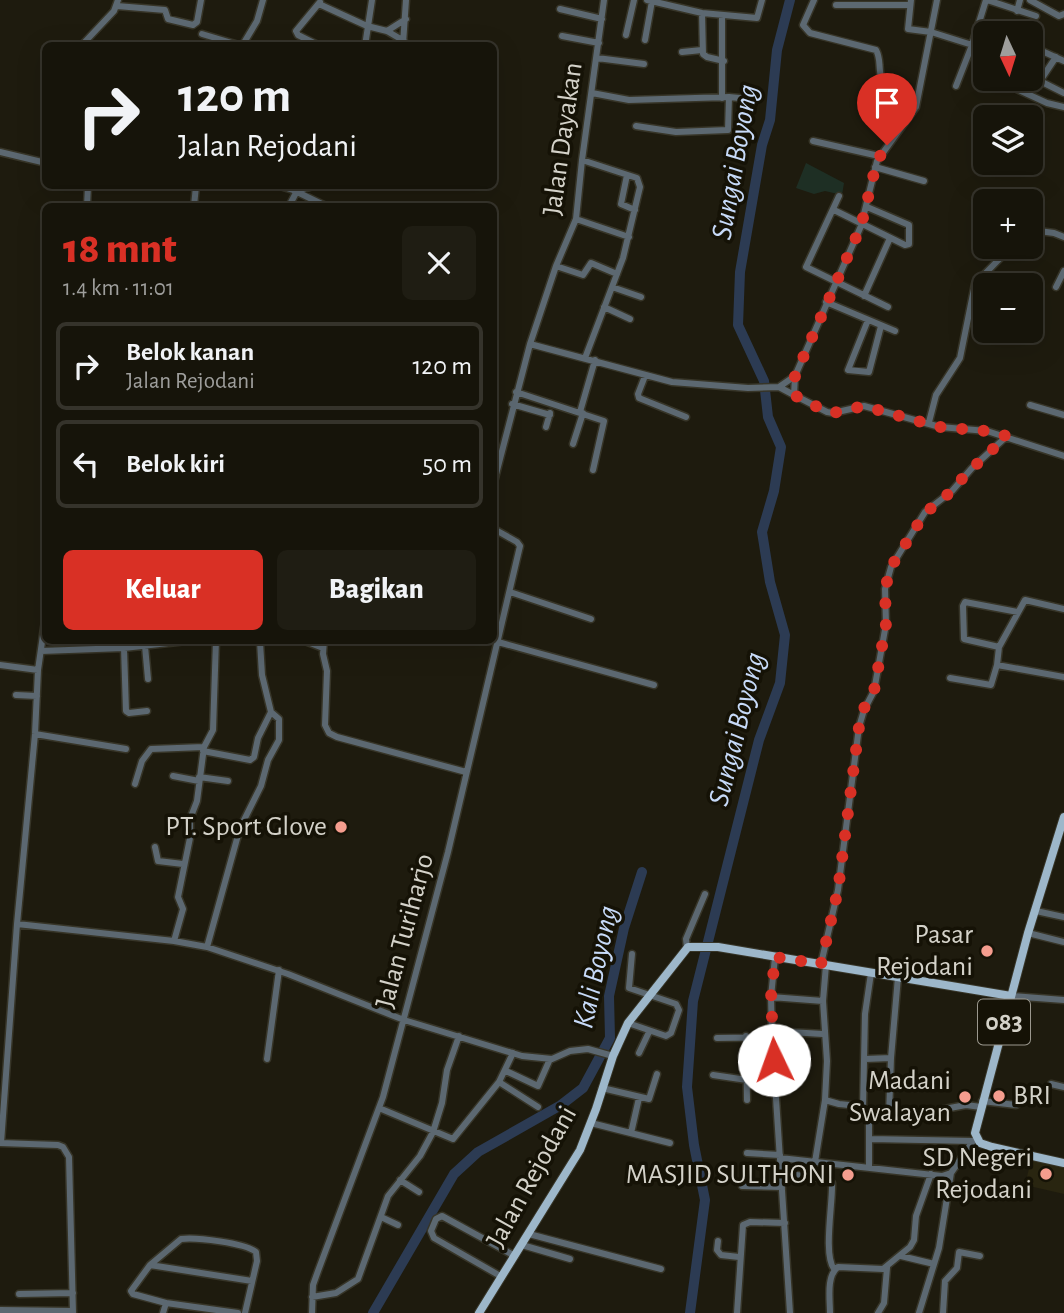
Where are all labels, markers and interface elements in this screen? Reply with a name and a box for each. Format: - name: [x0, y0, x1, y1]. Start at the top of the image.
- north arrow: [973, 21, 1043, 91]
- map controls: [973, 21, 1043, 343]
- street label: Jalan Dayakan: [538, 61, 588, 217]
- icon: right: [63, 70, 154, 161]
- text: 120 m: [178, 72, 291, 121]
- pin: [857, 73, 917, 145]
- water label: Sungai Boyong: [707, 82, 763, 242]
- icon: arrive: [868, 84, 906, 122]
- button: layers: [973, 105, 1043, 175]
- text: Jalan Rejodani: [178, 130, 357, 162]
- button: +: [973, 189, 1043, 259]
- button: close: [402, 226, 476, 300]
- text: 18 mnt: [63, 228, 177, 270]
- button: −: [973, 273, 1043, 343]
- text: 1.4 km · 11:01: [63, 277, 174, 300]
- text: Belok kanan: [126, 339, 254, 365]
- icon: right: [67, 347, 105, 385]
- text: 120 m: [412, 353, 472, 379]
- text: Jalan Rejodani: [126, 370, 255, 393]
- icon: left: [67, 445, 105, 483]
- text: Belok kiri: [126, 451, 225, 477]
- text: 50 m: [422, 451, 472, 477]
- button: Keluar: [63, 550, 263, 630]
- button: Bagikan: [277, 550, 476, 630]
- water label: Sungai Boyong: [703, 649, 771, 809]
- place label: PT. Sport Glove: [165, 813, 327, 841]
- marker: PT. Sport Glove: [333, 819, 349, 835]
- street label: Jalan Turiharjo: [371, 851, 439, 1011]
- water label: Kali Boyong: [568, 903, 624, 1031]
- place label: Pasar Rejodani: [876, 921, 973, 981]
- marker: Pasar Rejodani: [979, 943, 995, 959]
- road number: 083: [978, 1000, 1030, 1044]
- position arrow: [737, 1023, 811, 1097]
- place label: Madani Swalayan: [849, 1067, 951, 1127]
- place label: BRI: [1013, 1082, 1051, 1110]
- marker: BRI: [991, 1088, 1007, 1104]
- marker: Madani Swalayan: [957, 1089, 973, 1105]
- street label: Jalan Rejodani: [482, 1102, 582, 1252]
- place label: SD Negeri Rejodani: [923, 1144, 1032, 1204]
- place label: MASJID SULTHONI: [626, 1161, 834, 1189]
- marker: SD Negeri Rejodani: [1038, 1166, 1054, 1182]
- marker: MASJID SULTHONI: [840, 1167, 856, 1183]

